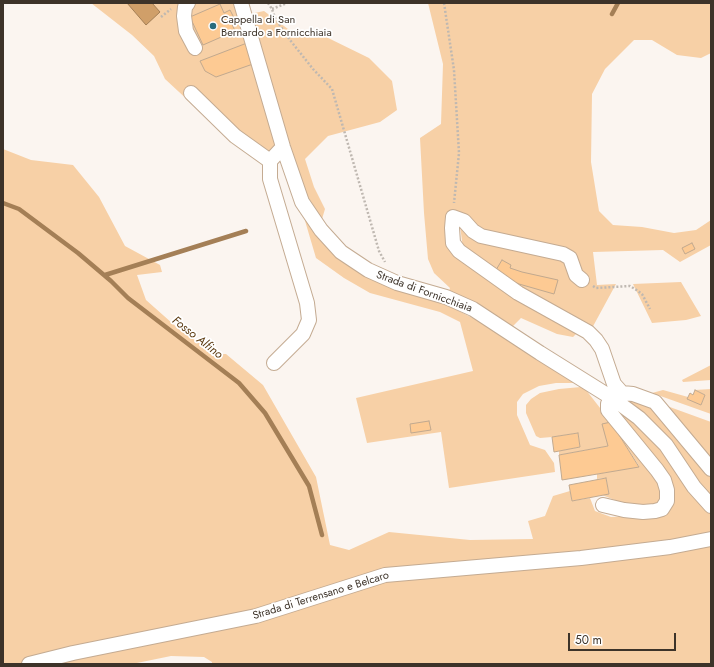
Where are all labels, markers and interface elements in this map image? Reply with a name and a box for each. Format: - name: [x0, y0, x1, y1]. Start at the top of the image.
- place label: Cappella di San Bernardo a Fornicchiaia: [221, 13, 332, 39]
- marker: Cappella di San Bernardo a Fornicchiaia: [208, 21, 218, 31]
- street label: Strada di Fornicchiaia: [374, 268, 474, 316]
- water label: Fosso Alfino: [169, 314, 225, 362]
- street label: Strada di Terrensano e Belcaro: [251, 569, 391, 623]
- scale bar: [570, 625, 678, 651]
- text: 50 m: [575, 631, 602, 649]

